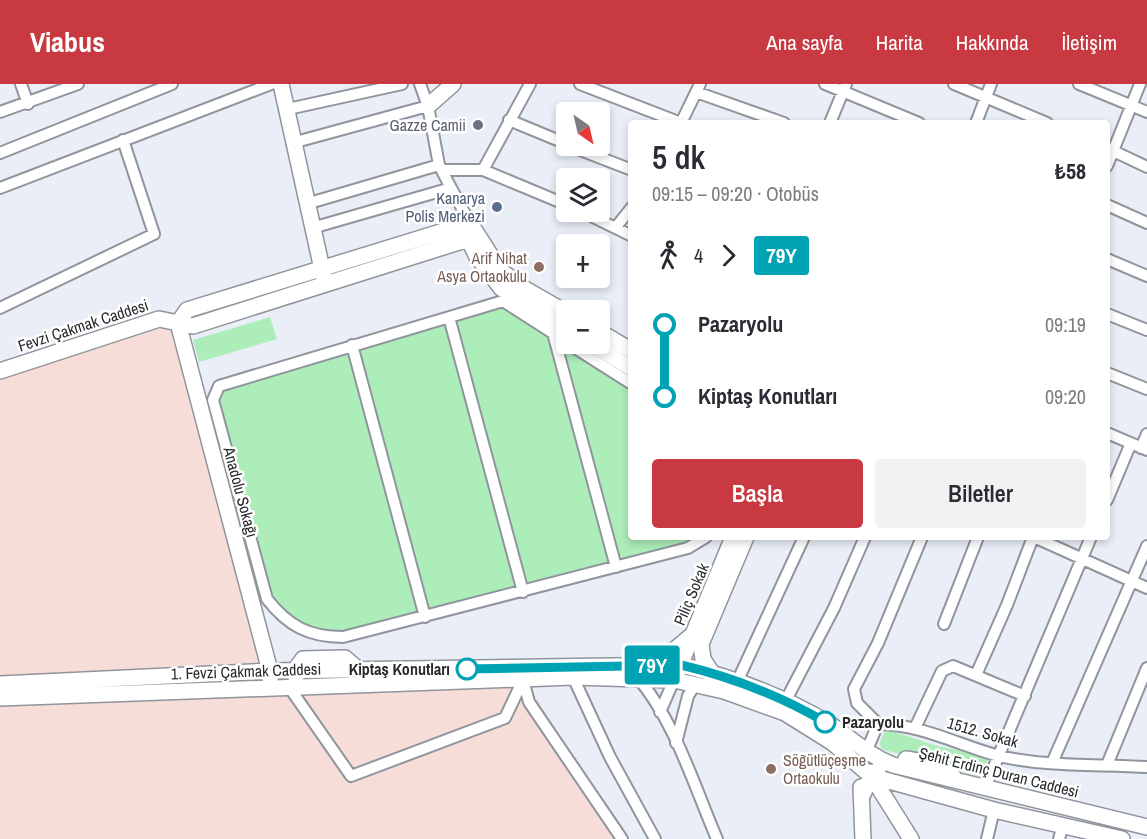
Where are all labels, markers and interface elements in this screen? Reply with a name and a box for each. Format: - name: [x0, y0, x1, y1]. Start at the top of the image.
- text: Viabus: [30, 23, 105, 61]
- text: Ana sayfa: [766, 28, 843, 57]
- text: Harita: [876, 28, 923, 57]
- text: Hakkında: [956, 28, 1028, 57]
- text: İletişim: [1061, 28, 1117, 57]
- north arrow: [556, 102, 610, 156]
- map controls: [556, 102, 610, 354]
- place label: Gazze Camii: [389, 114, 466, 136]
- marker: Gazze Camii: [471, 118, 485, 132]
- text: 5 dk: [652, 135, 705, 179]
- text: ₺58: [1055, 156, 1086, 186]
- button: layers: [556, 168, 610, 222]
- text: 09:15 – 09:20 · Otobüs: [652, 180, 819, 207]
- place label: Kanarya Polis Merkezi: [406, 187, 486, 227]
- marker: Kanarya Polis Merkezi: [490, 200, 504, 214]
- button: +: [556, 234, 610, 288]
- icon: walk: [652, 239, 685, 272]
- icon: forward: [712, 239, 745, 272]
- text: 79Y: [766, 241, 797, 270]
- text: 4: [694, 242, 703, 269]
- place label: Arif Nihat Asya Ortaokulu: [436, 247, 527, 287]
- marker: Arif Nihat Asya Ortaokulu: [532, 260, 546, 274]
- street label: Fevzi Çakmak Caddesi: [15, 294, 151, 356]
- button: −: [556, 300, 610, 354]
- text: Pazaryolu: [698, 309, 783, 339]
- text: 09:19: [1045, 311, 1086, 338]
- text: Kiptaş Konutları: [698, 381, 837, 411]
- text: 09:20: [1045, 383, 1086, 410]
- street label: Anadolu Sokağı: [218, 443, 264, 540]
- button: Başla: [652, 459, 863, 528]
- button: Biletler: [875, 459, 1086, 528]
- street label: Piliç Sokak: [668, 559, 714, 629]
- line badge: 79Y: [618, 646, 686, 684]
- text: 79Y: [637, 651, 667, 680]
- street label: 1. Fevzi Çakmak Caddesi: [171, 657, 321, 685]
- place label: Kiptaş Konutları: [349, 658, 450, 680]
- marker: Kiptaş Konutları: [456, 658, 478, 680]
- marker: Pazaryolu: [814, 711, 836, 733]
- place label: Pazaryolu: [842, 711, 904, 733]
- street label: 1512. Sokak: [945, 711, 1022, 753]
- street label: Şehit Erdinç Duran Caddesi: [917, 741, 1081, 803]
- place label: Söğütlüçeşme Ortaokulu: [783, 749, 866, 789]
- marker: Söğütlüçeşme Ortaokulu: [764, 762, 778, 776]

